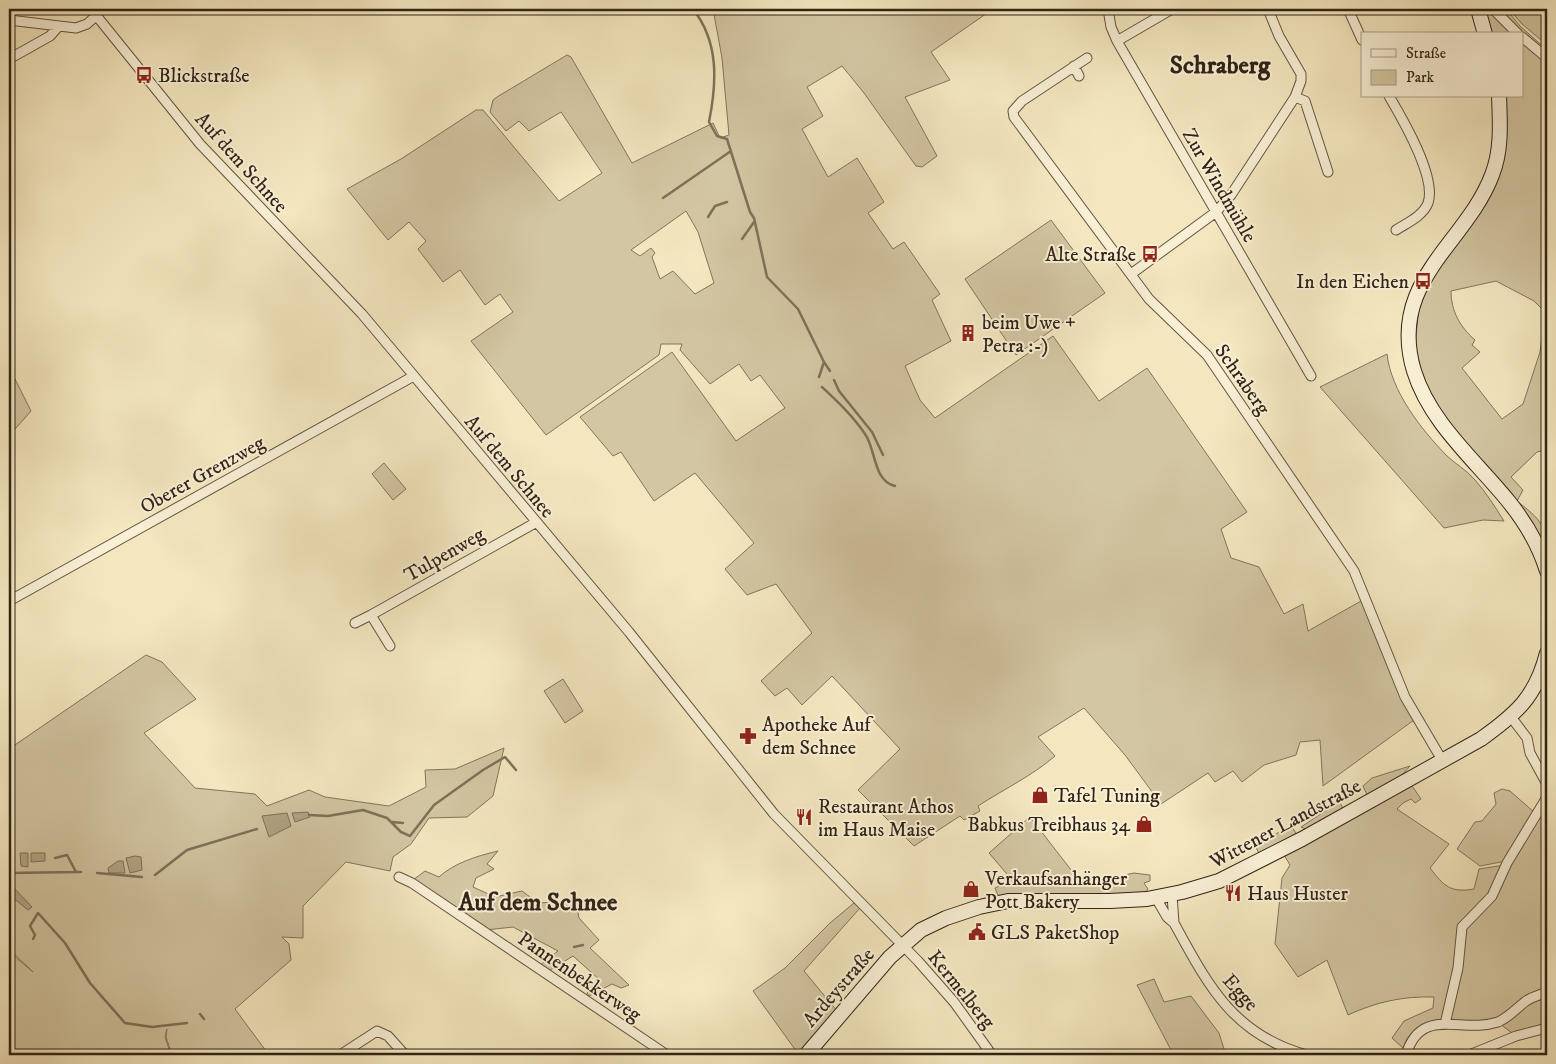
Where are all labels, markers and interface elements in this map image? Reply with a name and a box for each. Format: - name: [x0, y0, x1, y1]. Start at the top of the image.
- legend: [1361, 32, 1524, 98]
- text: Straße: [1406, 44, 1446, 63]
- district label: Schraberg: [1170, 50, 1271, 81]
- place label: Blickstraße: [158, 64, 250, 89]
- bus stop icon: Blickstraße: [134, 65, 154, 85]
- text: Park: [1406, 68, 1435, 87]
- street label: Auf dem Schnee: [189, 107, 293, 219]
- street label: Zur Windmühle: [1176, 124, 1261, 247]
- place label: Alte Straße: [1045, 243, 1136, 268]
- bus stop icon: Alte Straße: [1140, 244, 1160, 264]
- place label: In den Eichen: [1296, 270, 1410, 295]
- bus stop icon: In den Eichen: [1413, 271, 1433, 291]
- place label: beim Uwe + Petra :-): [982, 311, 1076, 359]
- building icon: beim Uwe + Petra :-): [958, 323, 978, 343]
- street label: Schraberg: [1208, 340, 1275, 420]
- street label: Auf dem Schnee: [458, 410, 559, 524]
- street label: Oberer Grenzweg: [136, 431, 270, 520]
- street label: Tulpenweg: [400, 522, 490, 588]
- place label: Apotheke Auf dem Schnee: [762, 713, 874, 761]
- pharmacy icon: Apotheke Auf dem Schnee: [738, 726, 758, 746]
- street label: Wittener Landstraße: [1205, 774, 1366, 875]
- place label: Tafel Tuning: [1054, 784, 1160, 809]
- shop icon: Tafel Tuning: [1030, 785, 1050, 805]
- place label: Restaurant Athos im Haus Maise: [818, 795, 954, 843]
- restaurant icon: Restaurant Athos im Haus Maise: [794, 807, 814, 827]
- place label: Babkus Treibhaus 34: [967, 813, 1130, 838]
- shop icon: Babkus Treibhaus 34: [1134, 814, 1154, 834]
- place label: Verkaufsanhänger Pott Bakery: [984, 867, 1128, 915]
- shop icon: Verkaufsanhänger Pott Bakery: [961, 879, 981, 899]
- place label: Haus Huster: [1247, 882, 1348, 907]
- restaurant icon: Haus Huster: [1223, 883, 1243, 903]
- district label: Auf dem Schnee: [458, 887, 618, 918]
- place label: GLS PaketShop: [991, 921, 1119, 946]
- public building icon: GLS PaketShop: [967, 922, 987, 942]
- street label: Pannenbekkerweg: [513, 927, 646, 1028]
- street label: Ardeystraße: [798, 943, 880, 1033]
- street label: Kermelberg: [922, 946, 1000, 1034]
- street label: Egge: [1217, 969, 1263, 1017]

